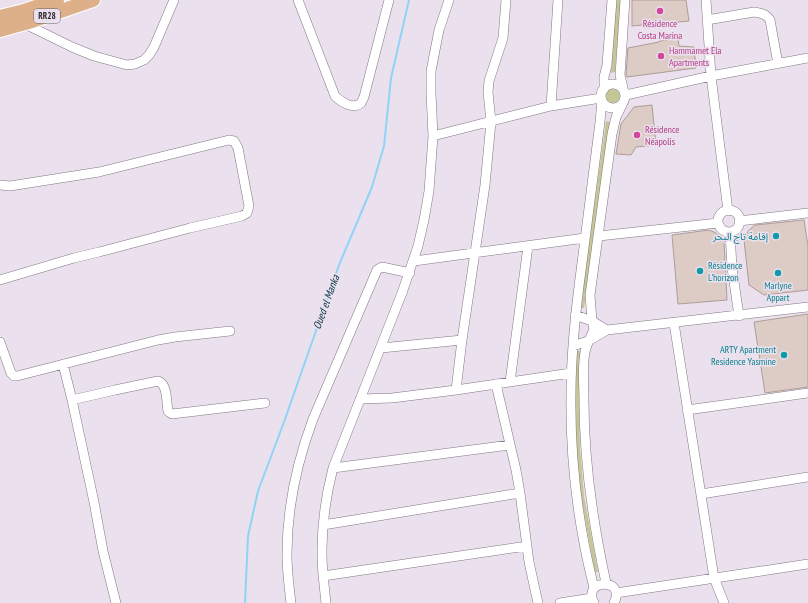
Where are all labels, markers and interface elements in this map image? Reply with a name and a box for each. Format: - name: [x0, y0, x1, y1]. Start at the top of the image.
- marker: Résidence Costa Marina: [655, 6, 665, 16]
- road number: RR28: [34, 9, 60, 23]
- place label: Résidence Costa Marina: [638, 17, 682, 42]
- place label: Hammamet Ela Apartments: [669, 44, 722, 69]
- marker: Hammamet Ela Apartments: [656, 51, 666, 61]
- place label: Résidence Néapolis: [645, 123, 679, 148]
- marker: Résidence Néapolis: [632, 130, 642, 140]
- place label: إقامة تاج البحر: [712, 230, 769, 244]
- marker: إقامة تاج البحر: [771, 231, 781, 241]
- place label: Résidence L'horizon: [708, 259, 742, 284]
- marker: Résidence L'horizon: [695, 266, 705, 276]
- marker: Marlyne Appart: [773, 268, 783, 278]
- water label: Oued el Manka: [310, 272, 342, 331]
- place label: Marlyne Appart: [764, 279, 792, 304]
- place label: ARTY Apartment Residence Yasmine: [711, 343, 776, 368]
- marker: ARTY Apartment Residence Yasmine: [779, 350, 789, 360]

